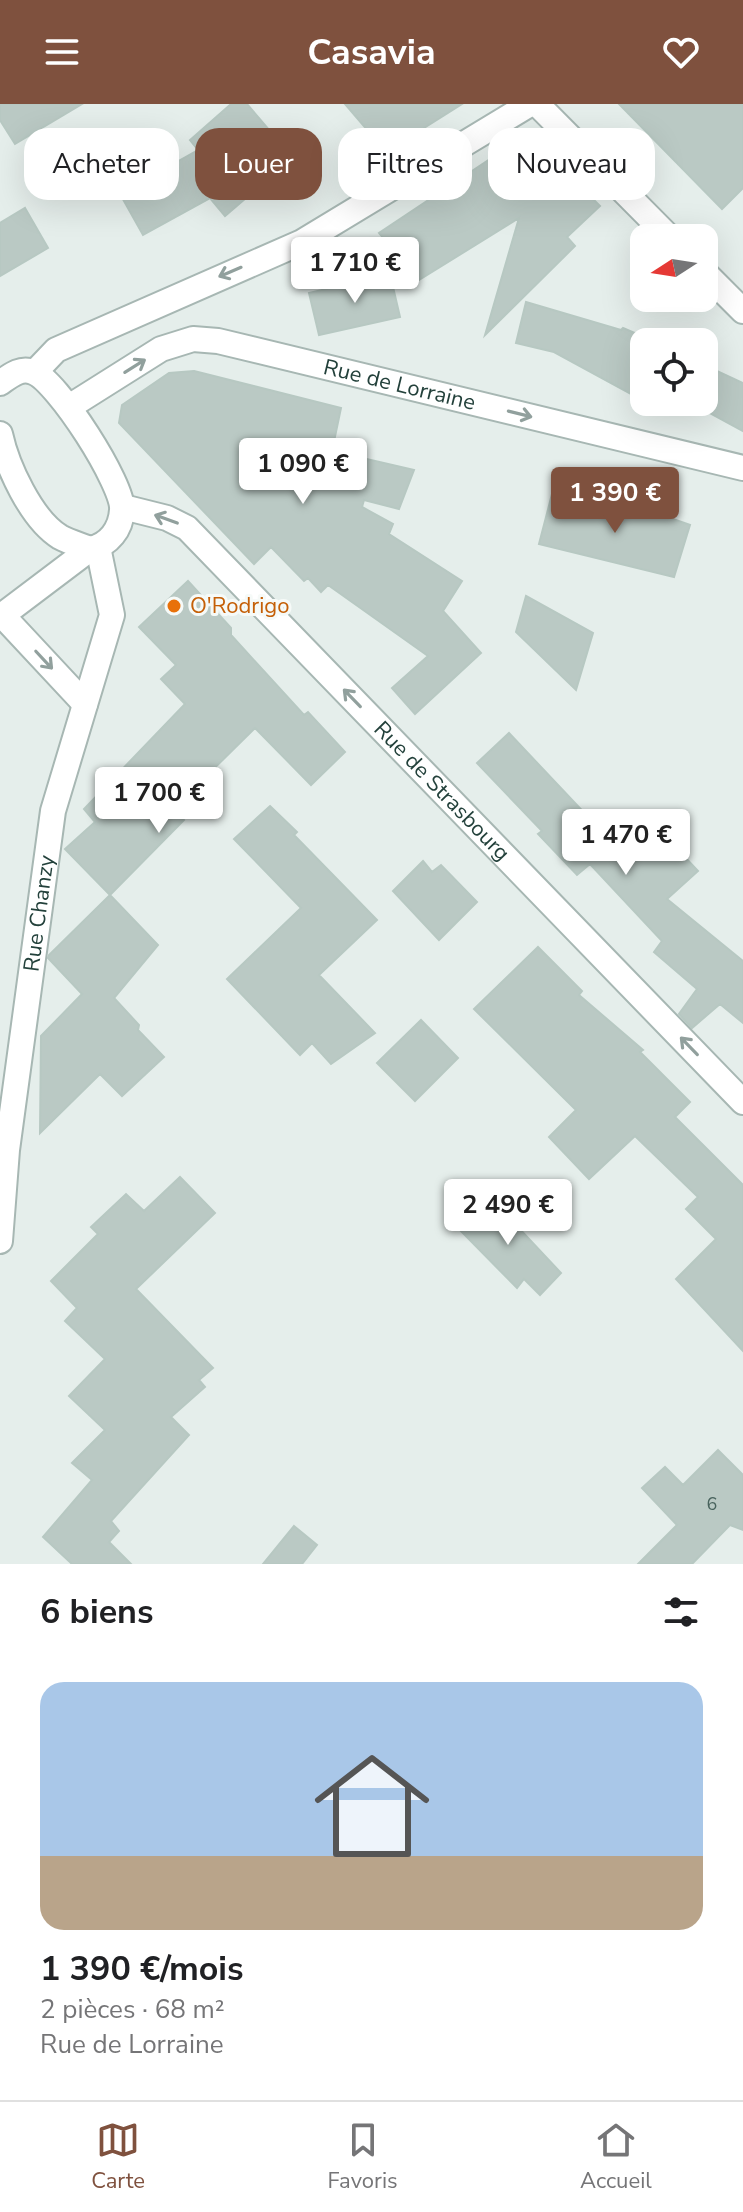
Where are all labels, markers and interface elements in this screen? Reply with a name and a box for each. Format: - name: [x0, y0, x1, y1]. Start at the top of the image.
- text: Casavia: [307, 28, 436, 77]
- icon: menu: [40, 30, 84, 74]
- icon: heart: [659, 30, 703, 74]
- chip: Acheter: [24, 128, 179, 200]
- chip: Louer: [195, 128, 322, 200]
- chip: Filtres: [338, 128, 472, 200]
- chip: Nouveau: [488, 128, 655, 200]
- north arrow: [630, 224, 718, 312]
- map controls: [630, 224, 718, 416]
- pin: 1 710 €: [281, 237, 429, 305]
- text: 1 710 €: [309, 245, 401, 280]
- one-way arrow: [218, 266, 243, 280]
- button: locate: [630, 328, 718, 416]
- street label: Rue de Lorraine: [320, 352, 478, 418]
- one-way arrow: [123, 357, 146, 373]
- one-way arrow: [506, 407, 532, 422]
- pin: 1 090 €: [229, 438, 377, 506]
- text: 1 090 €: [257, 446, 349, 481]
- pin: 1 390 €: [541, 467, 689, 535]
- text: 1 390 €: [569, 475, 661, 510]
- one-way arrow: [154, 511, 179, 525]
- place label: O'Rodrigo: [190, 591, 289, 621]
- marker: O'Rodrigo: [165, 597, 183, 615]
- one-way arrow: [34, 649, 53, 669]
- one-way arrow: [343, 689, 362, 708]
- street label: Rue de Strasbourg: [367, 715, 517, 868]
- pin: 1 700 €: [85, 767, 233, 835]
- text: 1 700 €: [113, 775, 205, 810]
- pin: 1 470 €: [552, 809, 700, 877]
- text: 1 470 €: [580, 817, 672, 852]
- street label: Rue Chanzy: [16, 853, 62, 974]
- one-way arrow: [679, 1036, 698, 1056]
- pin: 2 490 €: [434, 1179, 582, 1247]
- text: 2 490 €: [462, 1187, 554, 1222]
- house number: 6: [707, 1492, 717, 1516]
- text: 6 biens: [40, 1589, 154, 1635]
- icon: filters: [659, 1590, 703, 1634]
- icon: home: [300, 1734, 444, 1878]
- text: 1 390 €/mois: [40, 1946, 244, 1992]
- text: 2 pièces · 68 m²: [40, 1992, 225, 2027]
- text: Rue de Lorraine: [40, 2027, 224, 2062]
- tab: Carte: [91, 2118, 145, 2196]
- tab: Favoris: [327, 2118, 398, 2196]
- tab: Accueil: [580, 2118, 652, 2196]

